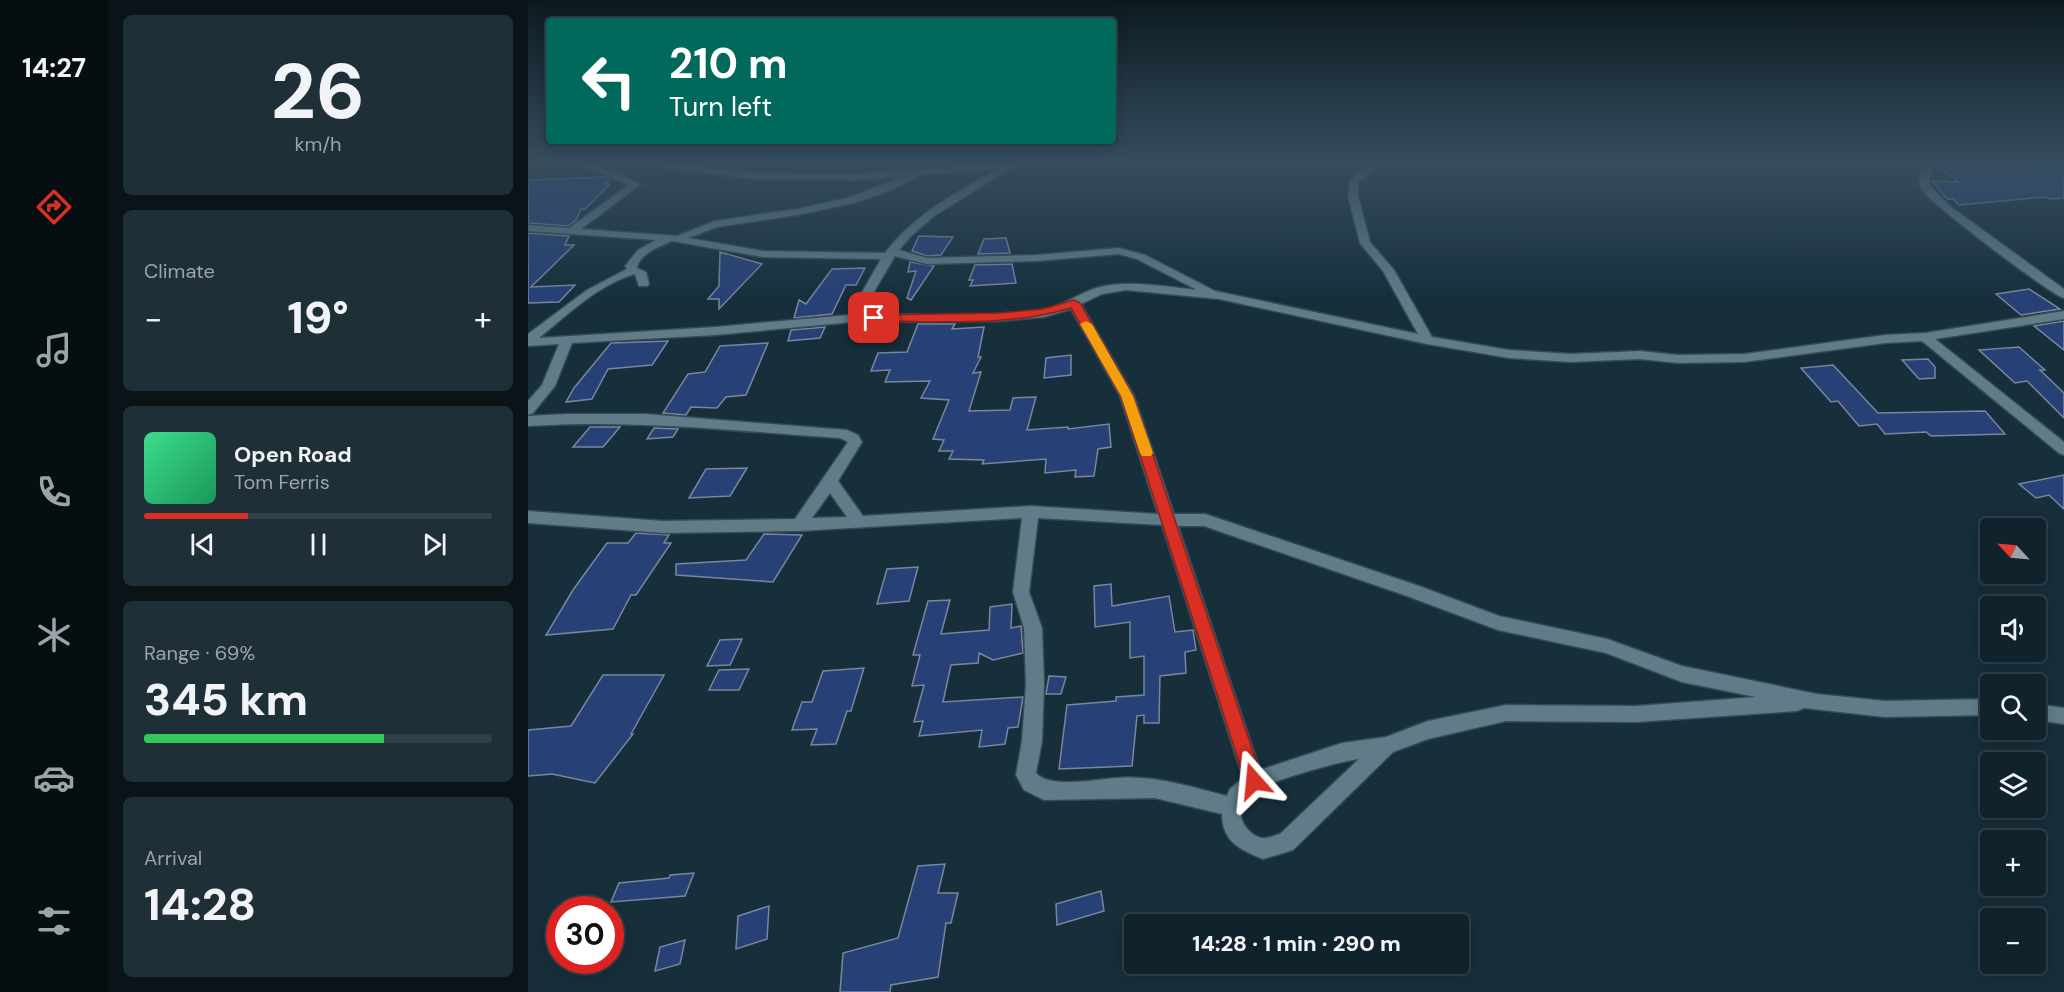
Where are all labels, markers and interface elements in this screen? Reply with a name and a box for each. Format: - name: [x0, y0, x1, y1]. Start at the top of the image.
- text: 210 m: [669, 36, 787, 91]
- text: 26: [271, 41, 365, 142]
- icon: left: [570, 42, 648, 120]
- text: 14:27: [22, 50, 86, 85]
- text: Turn left: [669, 89, 772, 124]
- text: km/h: [294, 131, 342, 157]
- icon: directions: [33, 186, 75, 228]
- text: Climate: [144, 258, 215, 284]
- text: 19°: [287, 288, 349, 347]
- pin: [848, 292, 899, 343]
- text: −: [144, 297, 162, 340]
- text: +: [474, 297, 492, 340]
- icon: arrive: [857, 301, 890, 334]
- icon: music: [33, 329, 75, 371]
- text: Open Road: [234, 440, 352, 469]
- text: Tom Ferris: [234, 469, 330, 495]
- icon: phone: [33, 471, 75, 513]
- north arrow: [1980, 518, 2046, 584]
- map controls: [1980, 518, 2046, 974]
- icon: previous: [186, 528, 219, 561]
- icon: pause: [302, 528, 335, 561]
- icon: next: [418, 528, 451, 561]
- button: sound: [1980, 596, 2046, 662]
- icon: climate: [33, 614, 75, 656]
- text: Range · 69%: [144, 640, 255, 666]
- text: 345 km: [144, 670, 308, 729]
- button: search: [1980, 674, 2046, 740]
- position arrow: [1222, 749, 1286, 813]
- button: layers: [1980, 752, 2046, 818]
- icon: car: [33, 757, 75, 799]
- button: +: [1980, 830, 2046, 896]
- text: Arrival: [144, 845, 202, 871]
- text: 14:28: [144, 875, 256, 934]
- speed limit sign: 30: [546, 896, 624, 974]
- icon: filters: [33, 900, 75, 942]
- button: −: [1980, 908, 2046, 974]
- text: 14:28 · 1 min · 290 m: [1192, 929, 1401, 958]

